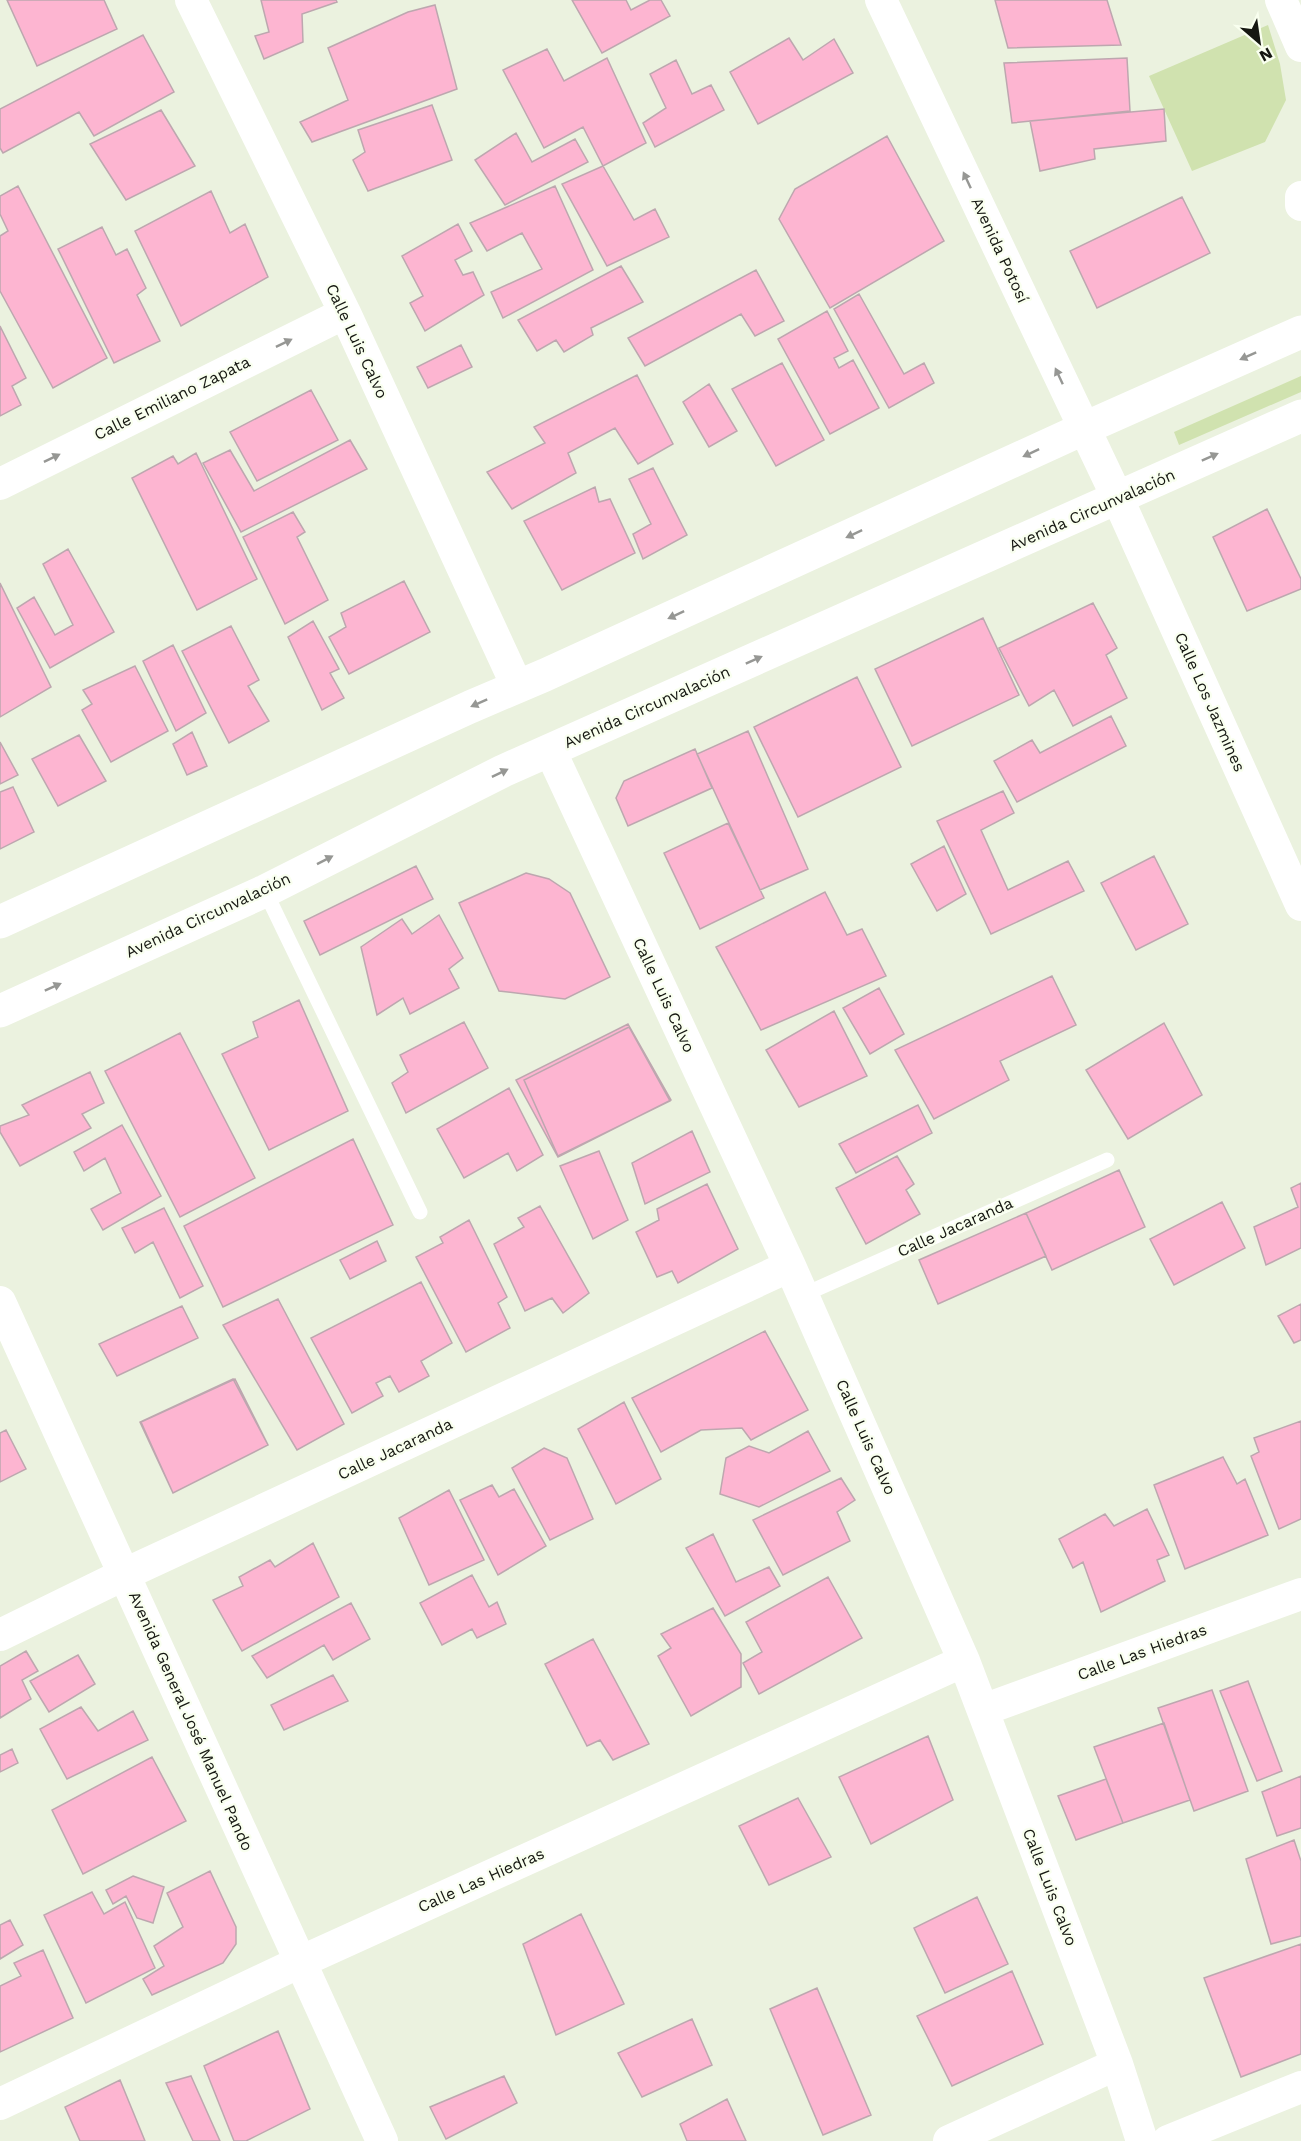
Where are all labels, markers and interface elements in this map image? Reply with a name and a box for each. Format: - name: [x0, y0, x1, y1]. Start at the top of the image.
- north arrow: [1229, 12, 1289, 72]
- text: N: [1256, 43, 1276, 66]
- one-way arrow: [962, 172, 971, 189]
- street label: Avenida Potosí: [967, 194, 1033, 306]
- street label: Calle Luis Calvo: [322, 281, 392, 401]
- one-way arrow: [275, 339, 292, 348]
- one-way arrow: [1238, 351, 1256, 361]
- street label: Calle Emiliano Zapata: [91, 352, 253, 444]
- one-way arrow: [1055, 367, 1064, 384]
- one-way arrow: [1023, 448, 1040, 457]
- one-way arrow: [1201, 452, 1219, 462]
- one-way arrow: [44, 453, 61, 463]
- street label: Avenida Circunvalación: [1006, 465, 1178, 555]
- one-way arrow: [845, 529, 862, 538]
- one-way arrow: [668, 610, 685, 619]
- street label: Calle Los Jazmines: [1171, 629, 1249, 775]
- one-way arrow: [746, 655, 763, 664]
- street label: Avenida Circunvalación: [561, 662, 733, 752]
- one-way arrow: [470, 698, 488, 708]
- one-way arrow: [491, 769, 508, 778]
- one-way arrow: [317, 856, 334, 865]
- street label: Avenida Circunvalación: [123, 868, 293, 962]
- street label: Calle Luis Calvo: [629, 935, 699, 1055]
- one-way arrow: [45, 982, 62, 991]
- street label: Calle Jacaranda: [894, 1193, 1016, 1261]
- street label: Calle Luis Calvo: [832, 1376, 900, 1498]
- street label: Calle Jacaranda: [335, 1414, 455, 1484]
- street label: Avenida General José Manuel Pando: [125, 1588, 257, 1854]
- street label: Calle Las Hiedras: [1075, 1620, 1209, 1684]
- street label: Calle Luis Calvo: [1019, 1826, 1081, 1948]
- street label: Calle Las Hiedras: [415, 1844, 547, 1916]

